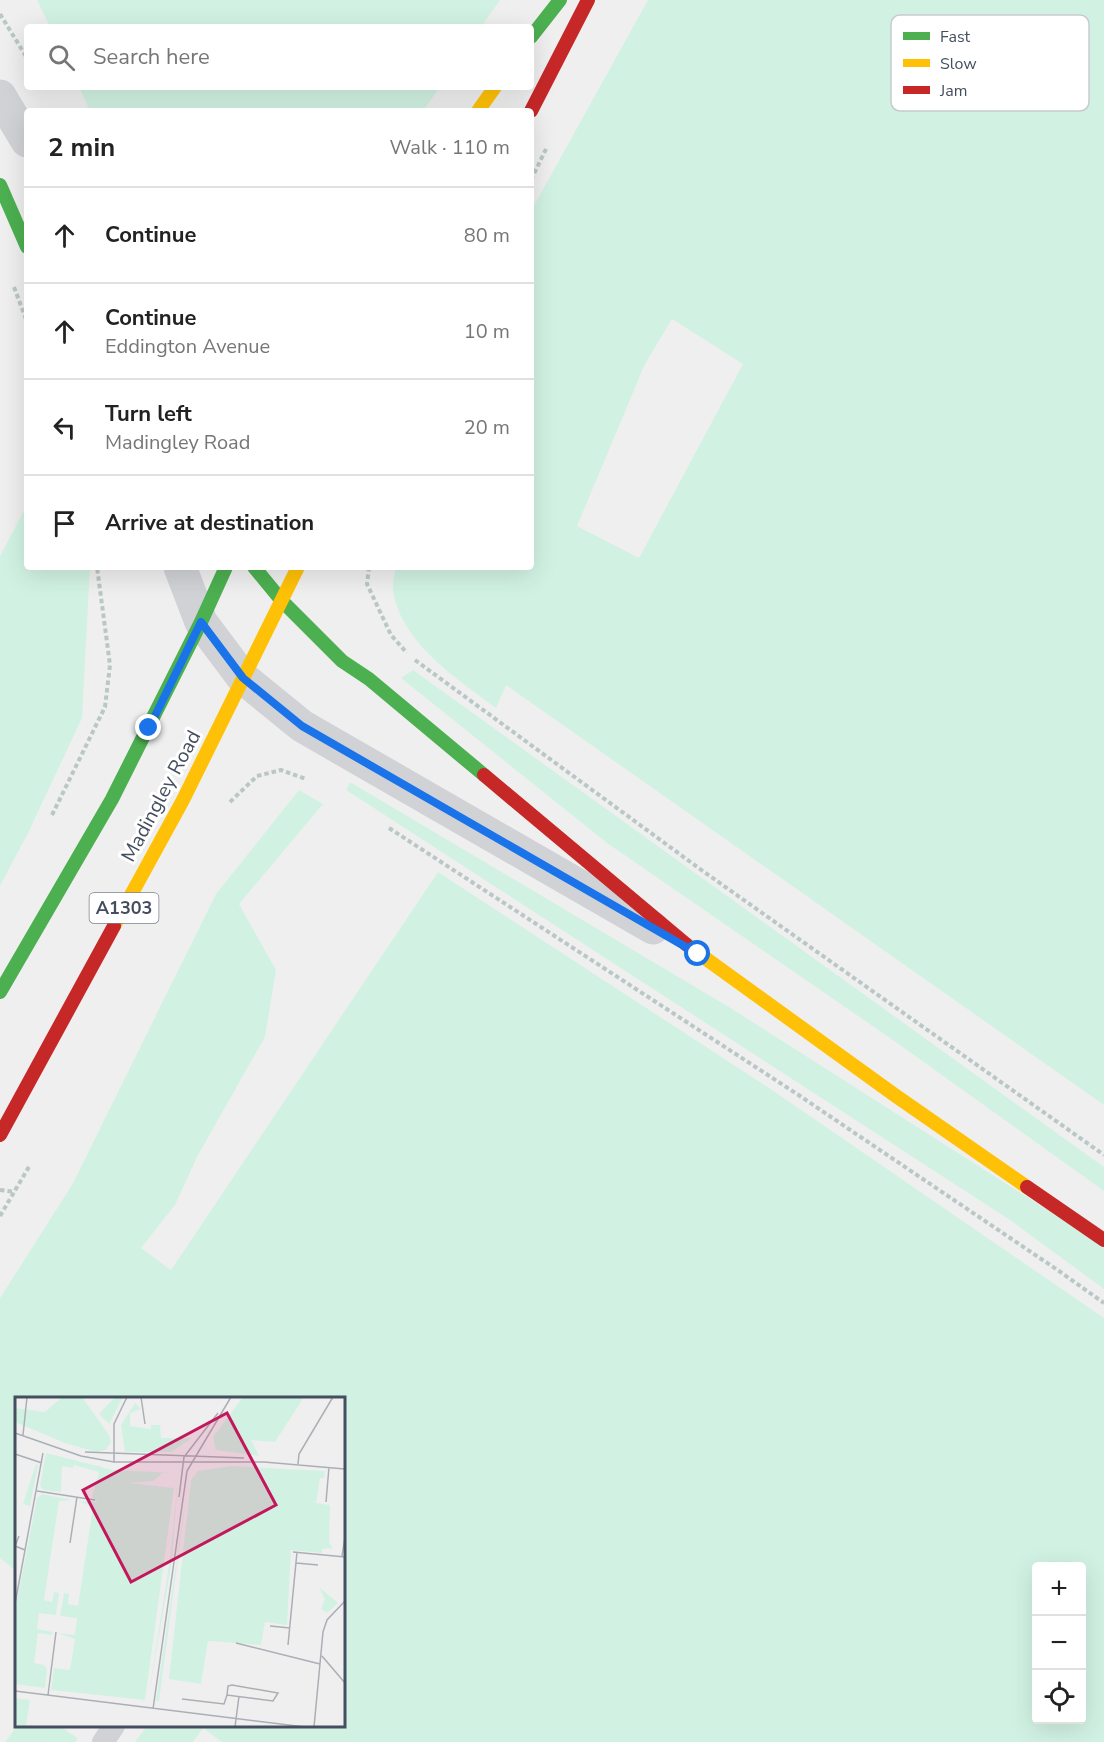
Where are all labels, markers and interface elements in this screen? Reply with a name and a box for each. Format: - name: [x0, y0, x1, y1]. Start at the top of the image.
- legend: [891, 15, 1089, 111]
- search box: [24, 24, 534, 90]
- text: Fast: [940, 26, 971, 48]
- icon: search: [45, 41, 78, 74]
- text: Search here: [93, 42, 210, 72]
- text: Slow: [940, 53, 977, 75]
- text: Jam: [939, 80, 967, 102]
- text: 2 min: [48, 130, 115, 165]
- text: Walk · 110 m: [390, 134, 510, 161]
- icon: ahead: [48, 219, 81, 252]
- text: Continue: [105, 220, 196, 250]
- text: 80 m: [464, 222, 510, 249]
- text: Continue: [105, 303, 196, 333]
- icon: ahead: [48, 315, 81, 348]
- text: 10 m: [464, 318, 510, 345]
- text: Eddington Avenue: [105, 333, 270, 360]
- text: Turn left: [105, 399, 192, 429]
- icon: left: [48, 411, 81, 444]
- text: 20 m: [464, 414, 510, 441]
- text: Madingley Road: [105, 429, 250, 456]
- icon: arrive: [48, 507, 81, 540]
- text: Arrive at destination: [105, 508, 314, 538]
- route end: [135, 714, 161, 740]
- street label: Madingley Road: [115, 725, 207, 867]
- road number: A1303: [90, 893, 158, 923]
- route start: [684, 940, 710, 966]
- inset map: [15, 1397, 345, 1727]
- map controls: [1032, 1562, 1086, 1724]
- button: +: [1032, 1562, 1086, 1616]
- button: −: [1032, 1616, 1086, 1670]
- button: locate: [1032, 1670, 1086, 1724]

